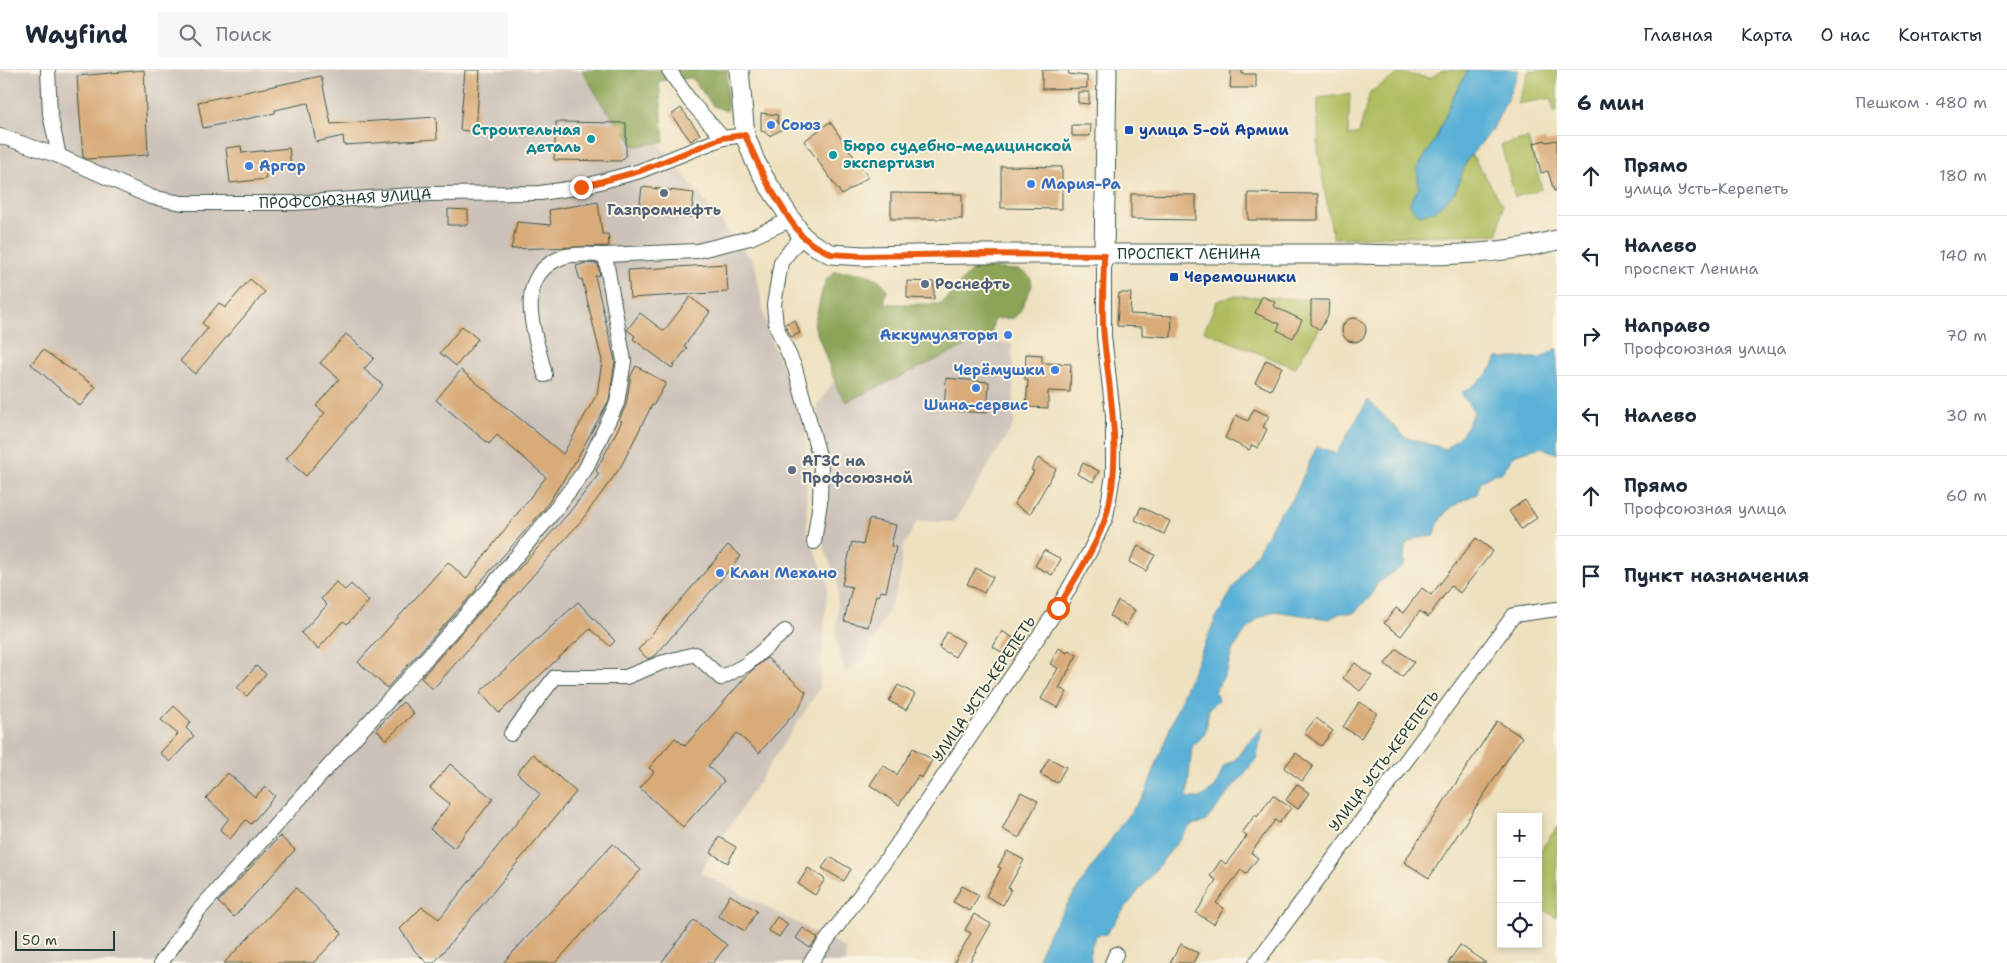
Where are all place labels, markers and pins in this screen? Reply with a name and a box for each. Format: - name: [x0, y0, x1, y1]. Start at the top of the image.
- place label: Союз: [781, 115, 821, 135]
- marker: Союз: [765, 119, 777, 131]
- place label: Строительная деталь: [472, 120, 581, 157]
- place label: улица 5-ой Армии: [1139, 120, 1289, 140]
- marker: улица 5-ой Армии: [1123, 124, 1135, 136]
- marker: Строительная деталь: [585, 133, 597, 145]
- place label: Бюро судебно-медицинской экспертизы: [843, 136, 1072, 173]
- marker: Бюро судебно-медицинской экспертизы: [827, 149, 839, 161]
- place label: Аргор: [259, 156, 306, 176]
- marker: Аргор: [243, 160, 255, 172]
- place label: Мария-Ра: [1041, 174, 1121, 194]
- marker: Мария-Ра: [1025, 178, 1037, 190]
- marker: Газпромнефть: [658, 187, 670, 199]
- place label: Газпромнефть: [607, 200, 721, 220]
- place label: Черемошники: [1184, 267, 1297, 287]
- marker: Черемошники: [1168, 271, 1180, 283]
- place label: Роснефть: [935, 274, 1010, 294]
- marker: Роснефть: [919, 278, 931, 290]
- place label: Аккумуляторы: [880, 325, 998, 345]
- marker: Аккумуляторы: [1002, 329, 1014, 341]
- place label: Черёмушки: [953, 360, 1046, 380]
- marker: Черёмушки: [1049, 364, 1061, 376]
- marker: Шина-сервис: [970, 382, 982, 394]
- place label: Шина-сервис: [924, 395, 1028, 415]
- place label: АГЗС на Профсоюзной: [802, 451, 913, 488]
- marker: АГЗС на Профсоюзной: [786, 464, 798, 476]
- place label: Клан Механо: [730, 563, 837, 583]
- marker: Клан Механо: [714, 567, 726, 579]

